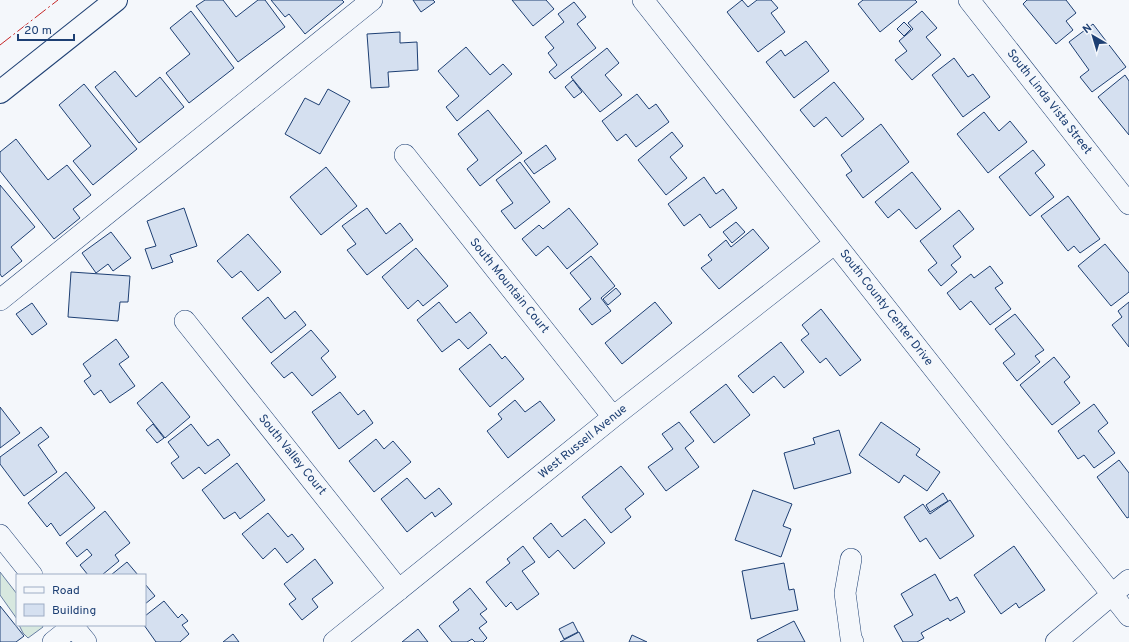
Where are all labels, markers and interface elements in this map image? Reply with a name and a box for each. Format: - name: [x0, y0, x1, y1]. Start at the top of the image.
- scale bar: [18, 16, 74, 42]
- north arrow: [1073, 16, 1113, 56]
- text: N: [1080, 21, 1095, 37]
- text: 20 m: [24, 23, 52, 39]
- street label: South Linda Vista Street: [1003, 46, 1095, 158]
- street label: South Mountain Court: [466, 235, 552, 337]
- street label: South County Center Drive: [835, 246, 937, 370]
- street label: West Russell Avenue: [535, 401, 631, 483]
- street label: South Valley Court: [254, 411, 330, 499]
- legend: [16, 574, 146, 626]
- text: Road: [52, 583, 80, 599]
- text: Building: [52, 603, 96, 619]

